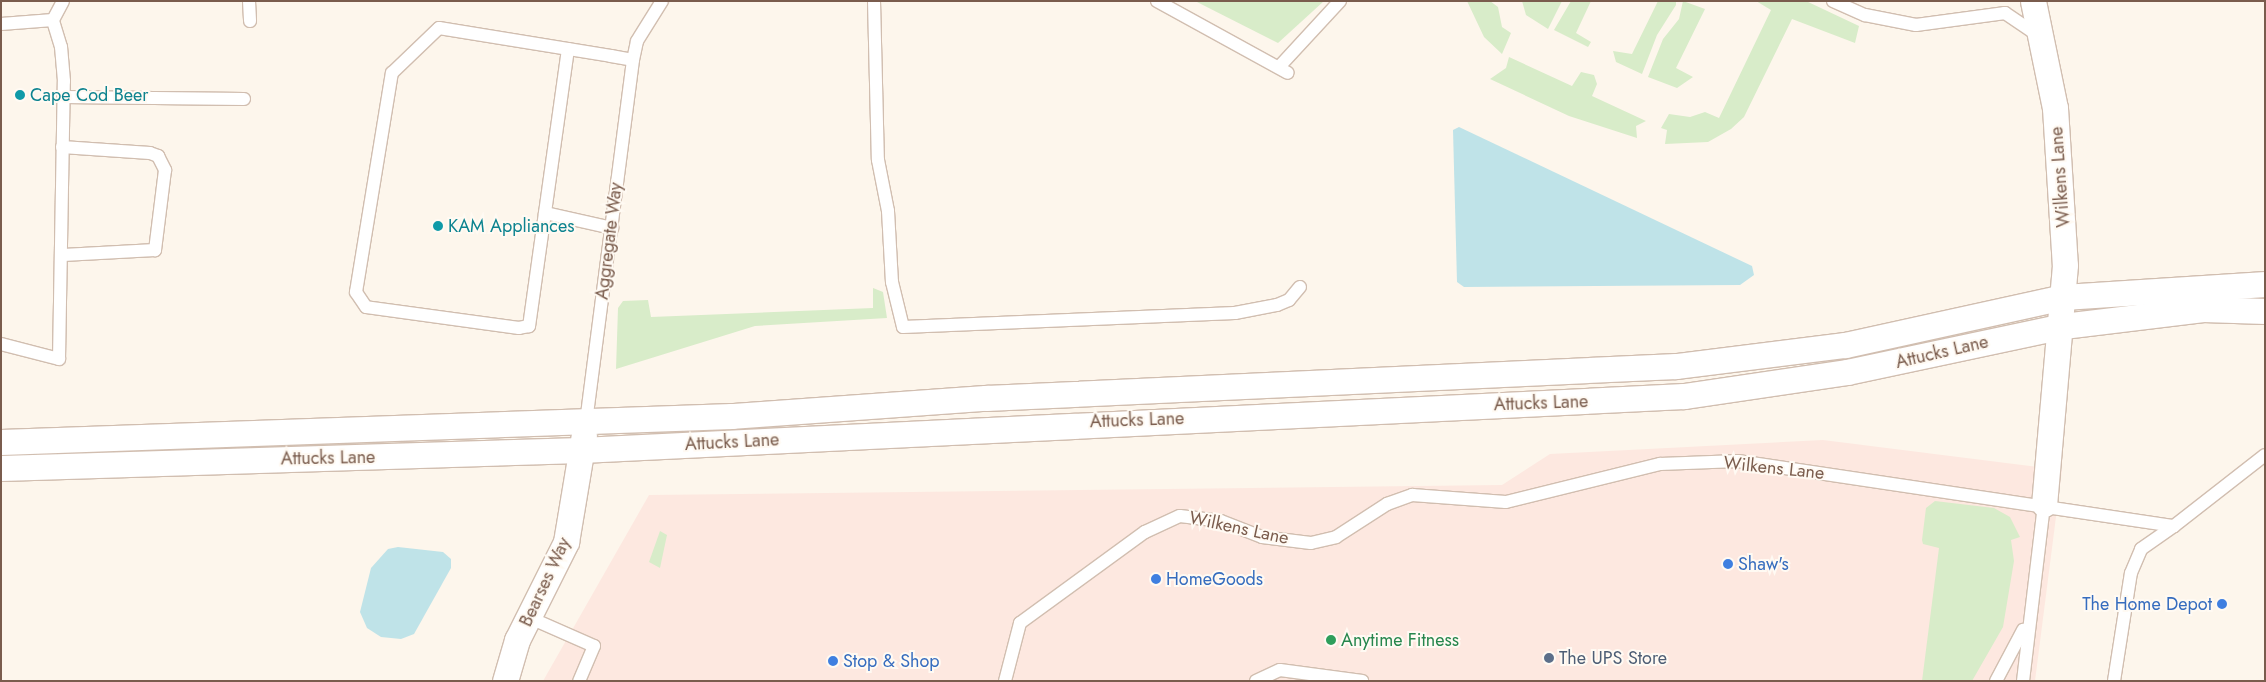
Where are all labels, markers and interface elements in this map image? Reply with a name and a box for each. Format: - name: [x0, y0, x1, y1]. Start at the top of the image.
- place label: Cape Cod Beer: [30, 84, 148, 106]
- marker: Cape Cod Beer: [14, 89, 26, 101]
- street label: Wilkens Lane: [2046, 126, 2074, 228]
- street label: Aggregate Way: [591, 181, 627, 301]
- place label: KAM Appliances: [448, 215, 574, 237]
- marker: KAM Appliances: [432, 220, 444, 232]
- street label: Attucks Lane: [1893, 331, 1991, 373]
- street label: Attucks Lane: [1493, 391, 1589, 415]
- street label: Attucks Lane: [1089, 408, 1185, 432]
- street label: Attucks Lane: [684, 429, 780, 455]
- street label: Attucks Lane: [281, 446, 375, 470]
- street label: Wilkens Lane: [1723, 452, 1825, 484]
- street label: Wilkens Lane: [1187, 507, 1291, 549]
- street label: Bearses Way: [515, 534, 575, 630]
- place label: Shaw's: [1738, 553, 1789, 575]
- marker: Shaw's: [1722, 558, 1734, 570]
- place label: HomeGoods: [1166, 568, 1263, 590]
- marker: HomeGoods: [1150, 573, 1162, 585]
- place label: The Home Depot: [2082, 593, 2212, 615]
- marker: The Home Depot: [2216, 598, 2228, 610]
- place label: Anytime Fitness: [1341, 629, 1459, 651]
- marker: Anytime Fitness: [1325, 634, 1337, 646]
- place label: The UPS Store: [1559, 647, 1667, 669]
- place label: Stop & Shop: [843, 650, 940, 672]
- marker: The UPS Store: [1543, 652, 1555, 664]
- marker: Stop & Shop: [827, 655, 839, 667]

